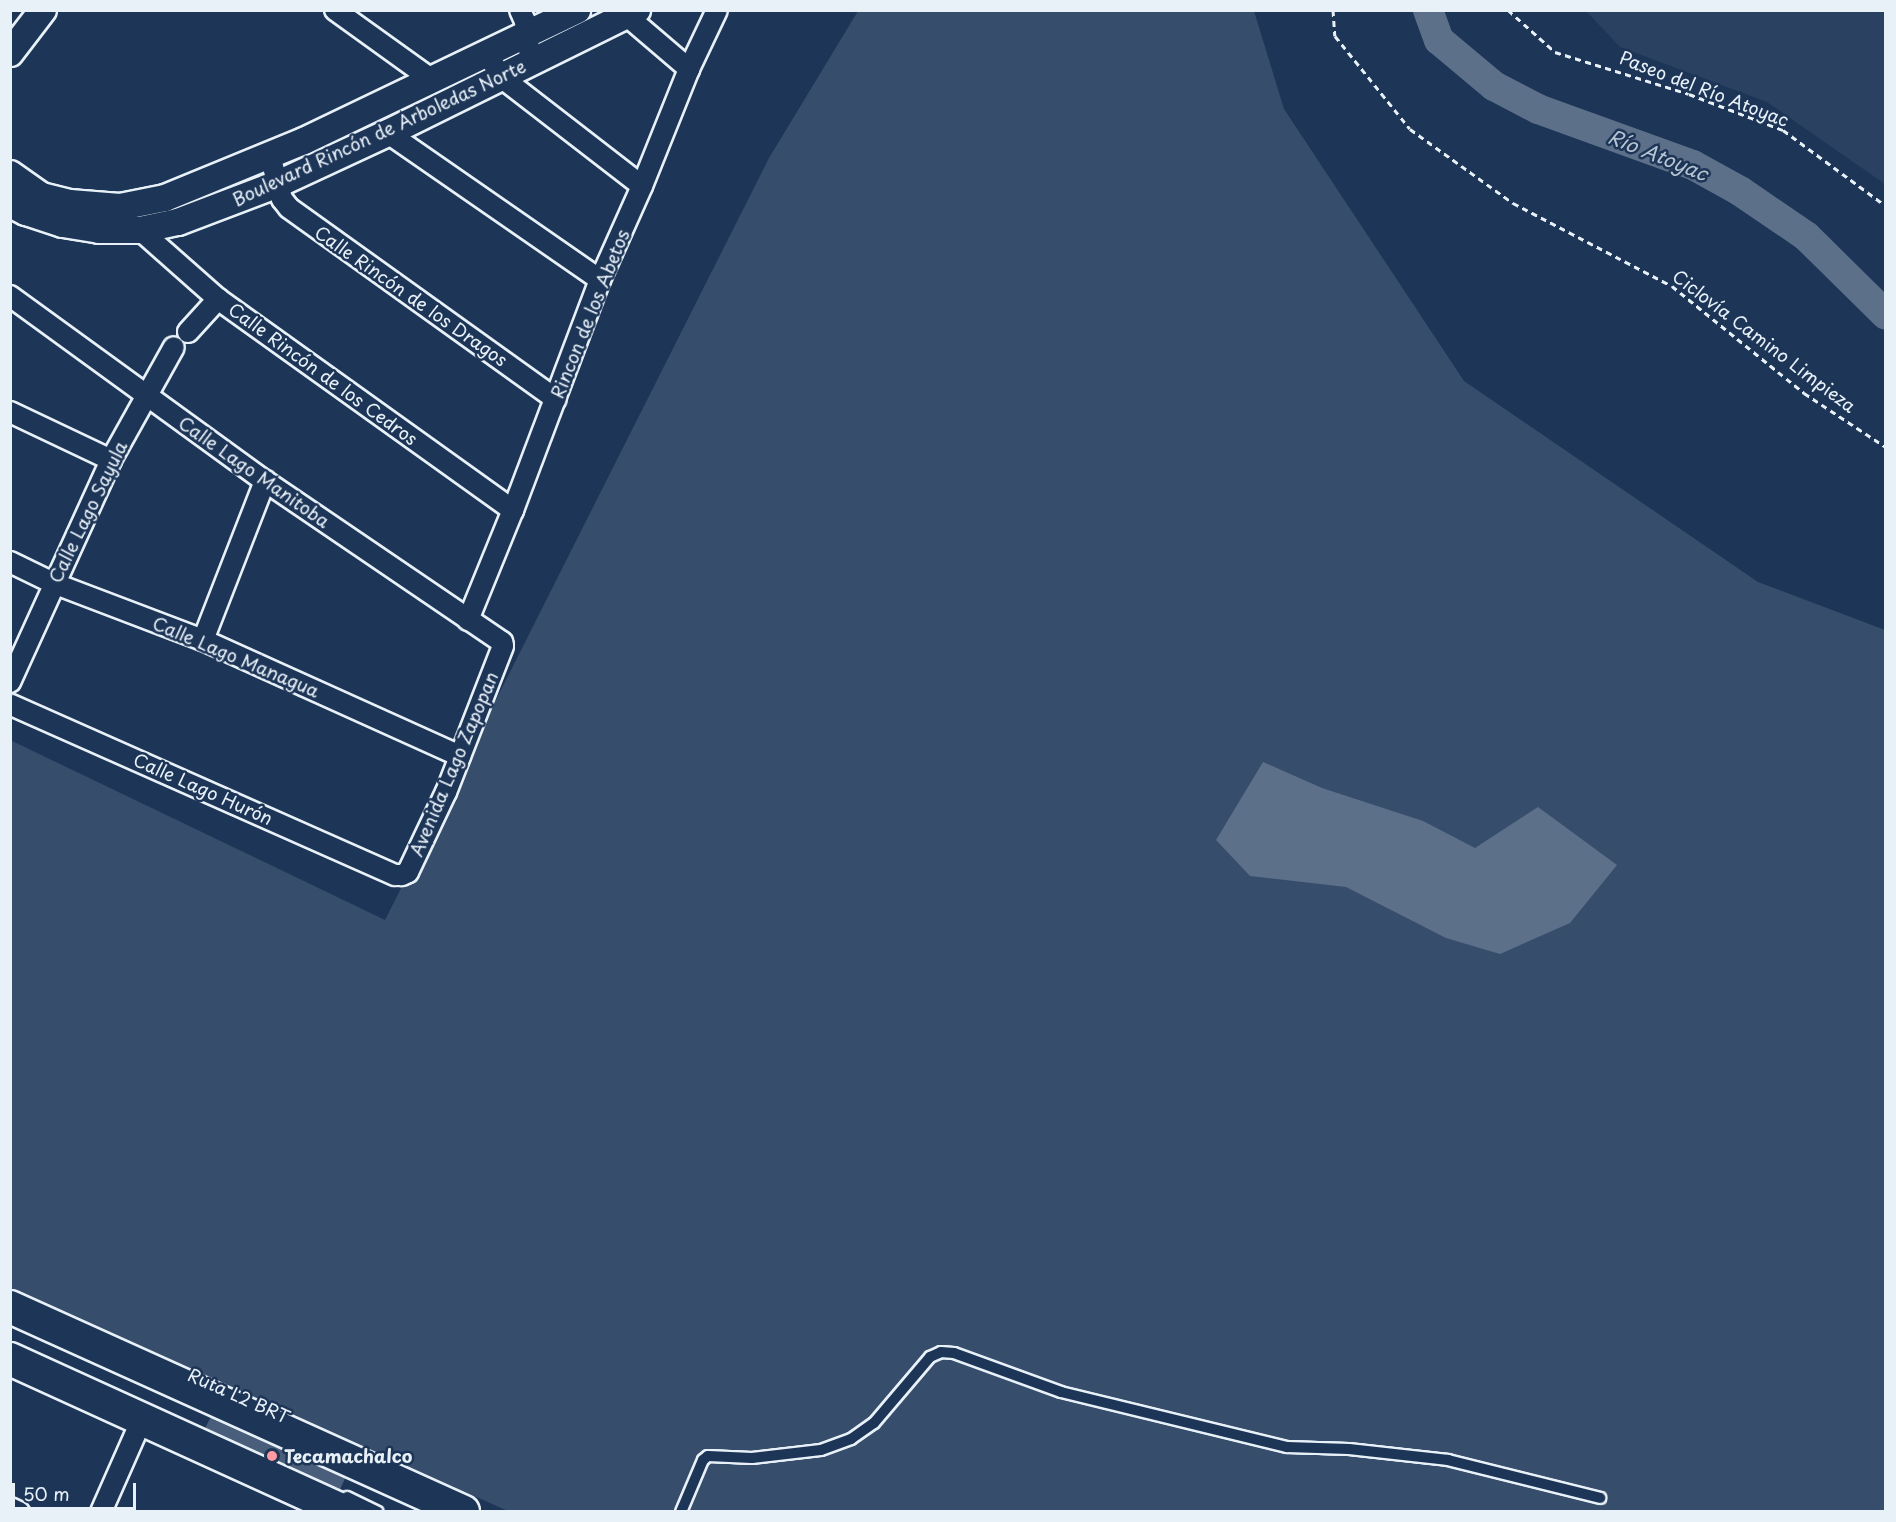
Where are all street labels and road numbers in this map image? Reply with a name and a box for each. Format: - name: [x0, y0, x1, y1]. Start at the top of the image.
- street label: Paseo del Río Atoyac: [1615, 46, 1793, 132]
- street label: Boulevard Rincón de Arboledas Norte: [229, 55, 529, 211]
- street label: Calle Rincón de los Dragos: [310, 221, 512, 371]
- street label: Rincon de los Abetos: [547, 227, 633, 401]
- street label: Ciclovía Camino Limpieza: [1668, 265, 1860, 417]
- street label: Calle Rincón de los Cedros: [224, 298, 422, 450]
- street label: Calle Lago Manitoba: [174, 412, 334, 532]
- street label: Calle Lago Sayula: [44, 437, 132, 587]
- street label: Calle Lago Managua: [149, 612, 323, 702]
- street label: Avenida Lago Zapopan: [405, 669, 503, 859]
- street label: Calle Lago Hurón: [130, 749, 276, 829]
- street label: Ruta L2 BRT: [183, 1363, 295, 1429]

